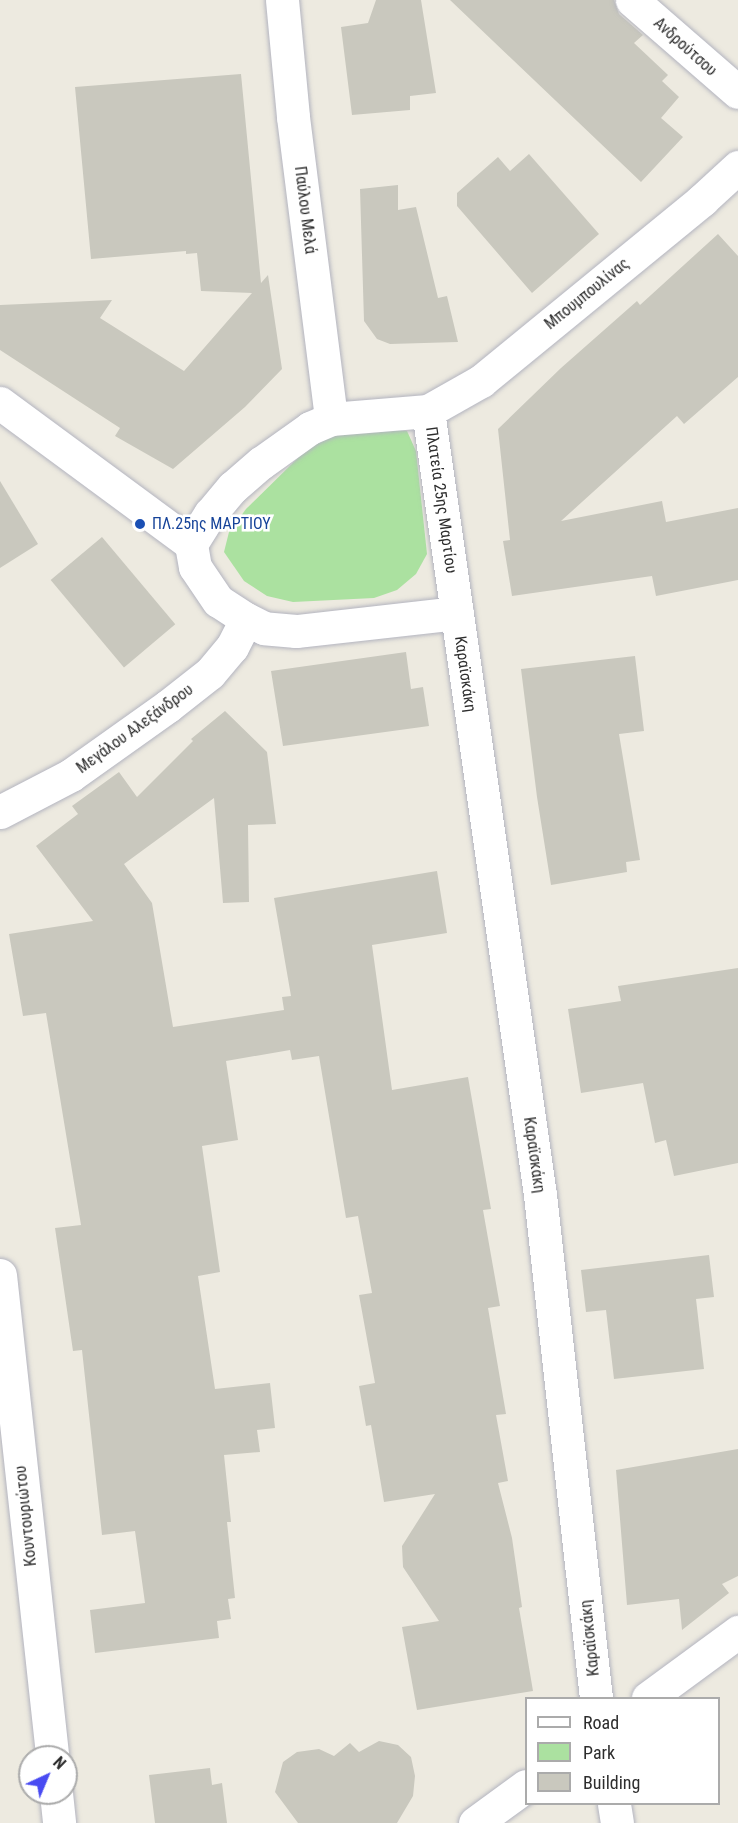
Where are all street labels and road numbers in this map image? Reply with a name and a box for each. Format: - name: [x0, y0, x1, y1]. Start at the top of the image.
- street label: Ανδρούτσου: [650, 14, 720, 80]
- street label: Παύλου Μελά: [290, 165, 320, 255]
- street label: Μπουμπουλίνας: [541, 254, 633, 334]
- street label: Πλατεία 25ης Μαρτίου: [421, 426, 461, 574]
- street label: Καραϊσκάκη: [450, 635, 480, 713]
- street label: Μεγάλου Αλεξάνδρου: [73, 680, 197, 778]
- street label: Καραϊσκάκη: [519, 1116, 549, 1194]
- street label: Κουντουριώτου: [11, 1465, 41, 1567]
- street label: Καραϊσκάκη: [576, 1599, 604, 1677]

